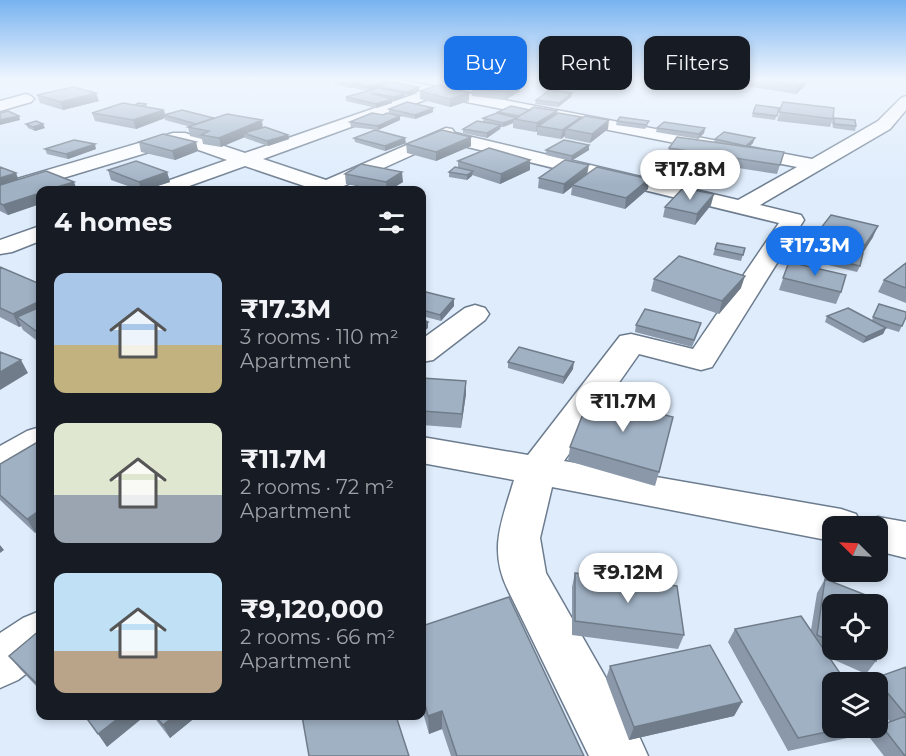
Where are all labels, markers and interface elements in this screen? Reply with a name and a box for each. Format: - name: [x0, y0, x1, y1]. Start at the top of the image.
- chip: Buy: [444, 36, 527, 90]
- chip: Rent: [539, 36, 632, 90]
- chip: Filters: [644, 36, 750, 90]
- pin: ₹17.8M: [641, 150, 739, 201]
- text: ₹17.8M: [654, 157, 726, 181]
- text: 4 homes: [54, 206, 172, 238]
- icon: filters: [375, 206, 408, 239]
- pin: ₹17.3M: [766, 226, 864, 277]
- text: ₹17.3M: [780, 233, 850, 257]
- text: ₹17.3M: [240, 293, 331, 325]
- icon: home: [102, 297, 174, 369]
- text: 3 rooms · 110 m²: [240, 325, 399, 349]
- text: Apartment: [240, 349, 351, 373]
- pin: ₹11.7M: [574, 382, 672, 433]
- text: ₹11.7M: [590, 389, 656, 413]
- text: ₹11.7M: [240, 443, 327, 475]
- icon: home: [102, 447, 174, 519]
- text: 2 rooms · 72 m²: [240, 475, 394, 499]
- text: Apartment: [240, 499, 351, 523]
- north arrow: [822, 516, 888, 582]
- map controls: [822, 516, 888, 738]
- pin: ₹9.12M: [579, 553, 677, 604]
- text: ₹9.12M: [593, 560, 663, 584]
- text: ₹9,120,000: [240, 593, 384, 625]
- button: locate: [822, 594, 888, 660]
- icon: home: [102, 597, 174, 669]
- text: 2 rooms · 66 m²: [240, 625, 395, 649]
- text: Apartment: [240, 649, 351, 673]
- button: layers: [822, 672, 888, 738]

